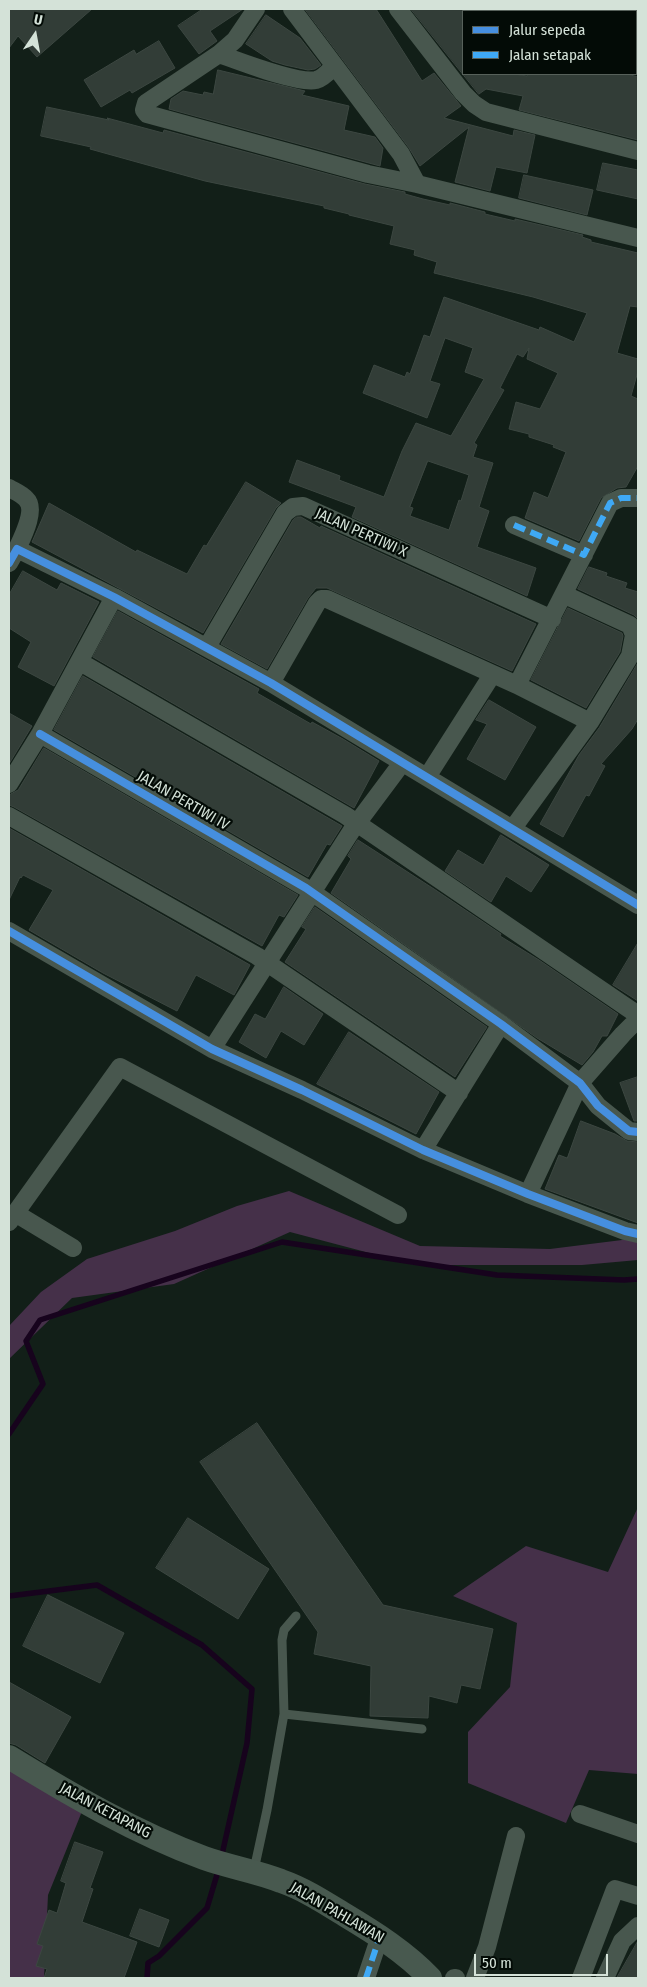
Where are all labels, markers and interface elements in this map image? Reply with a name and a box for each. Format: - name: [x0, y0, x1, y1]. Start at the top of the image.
- north arrow: [10, 10, 60, 60]
- legend: [462, 10, 637, 75]
- text: U: [32, 11, 44, 29]
- text: Jalur sepeda: [509, 21, 585, 39]
- text: Jalan setapak: [509, 46, 591, 64]
- street label: JALAN PERTIWI X: [312, 505, 410, 561]
- street label: JALAN PERTIWI IV: [134, 767, 232, 835]
- street label: JALAN KETAPANG: [56, 1779, 154, 1843]
- street label: JALAN PAHLAWAN: [287, 1879, 387, 1947]
- scale bar: [477, 1944, 611, 1976]
- text: 50 m: [482, 1954, 512, 1972]

